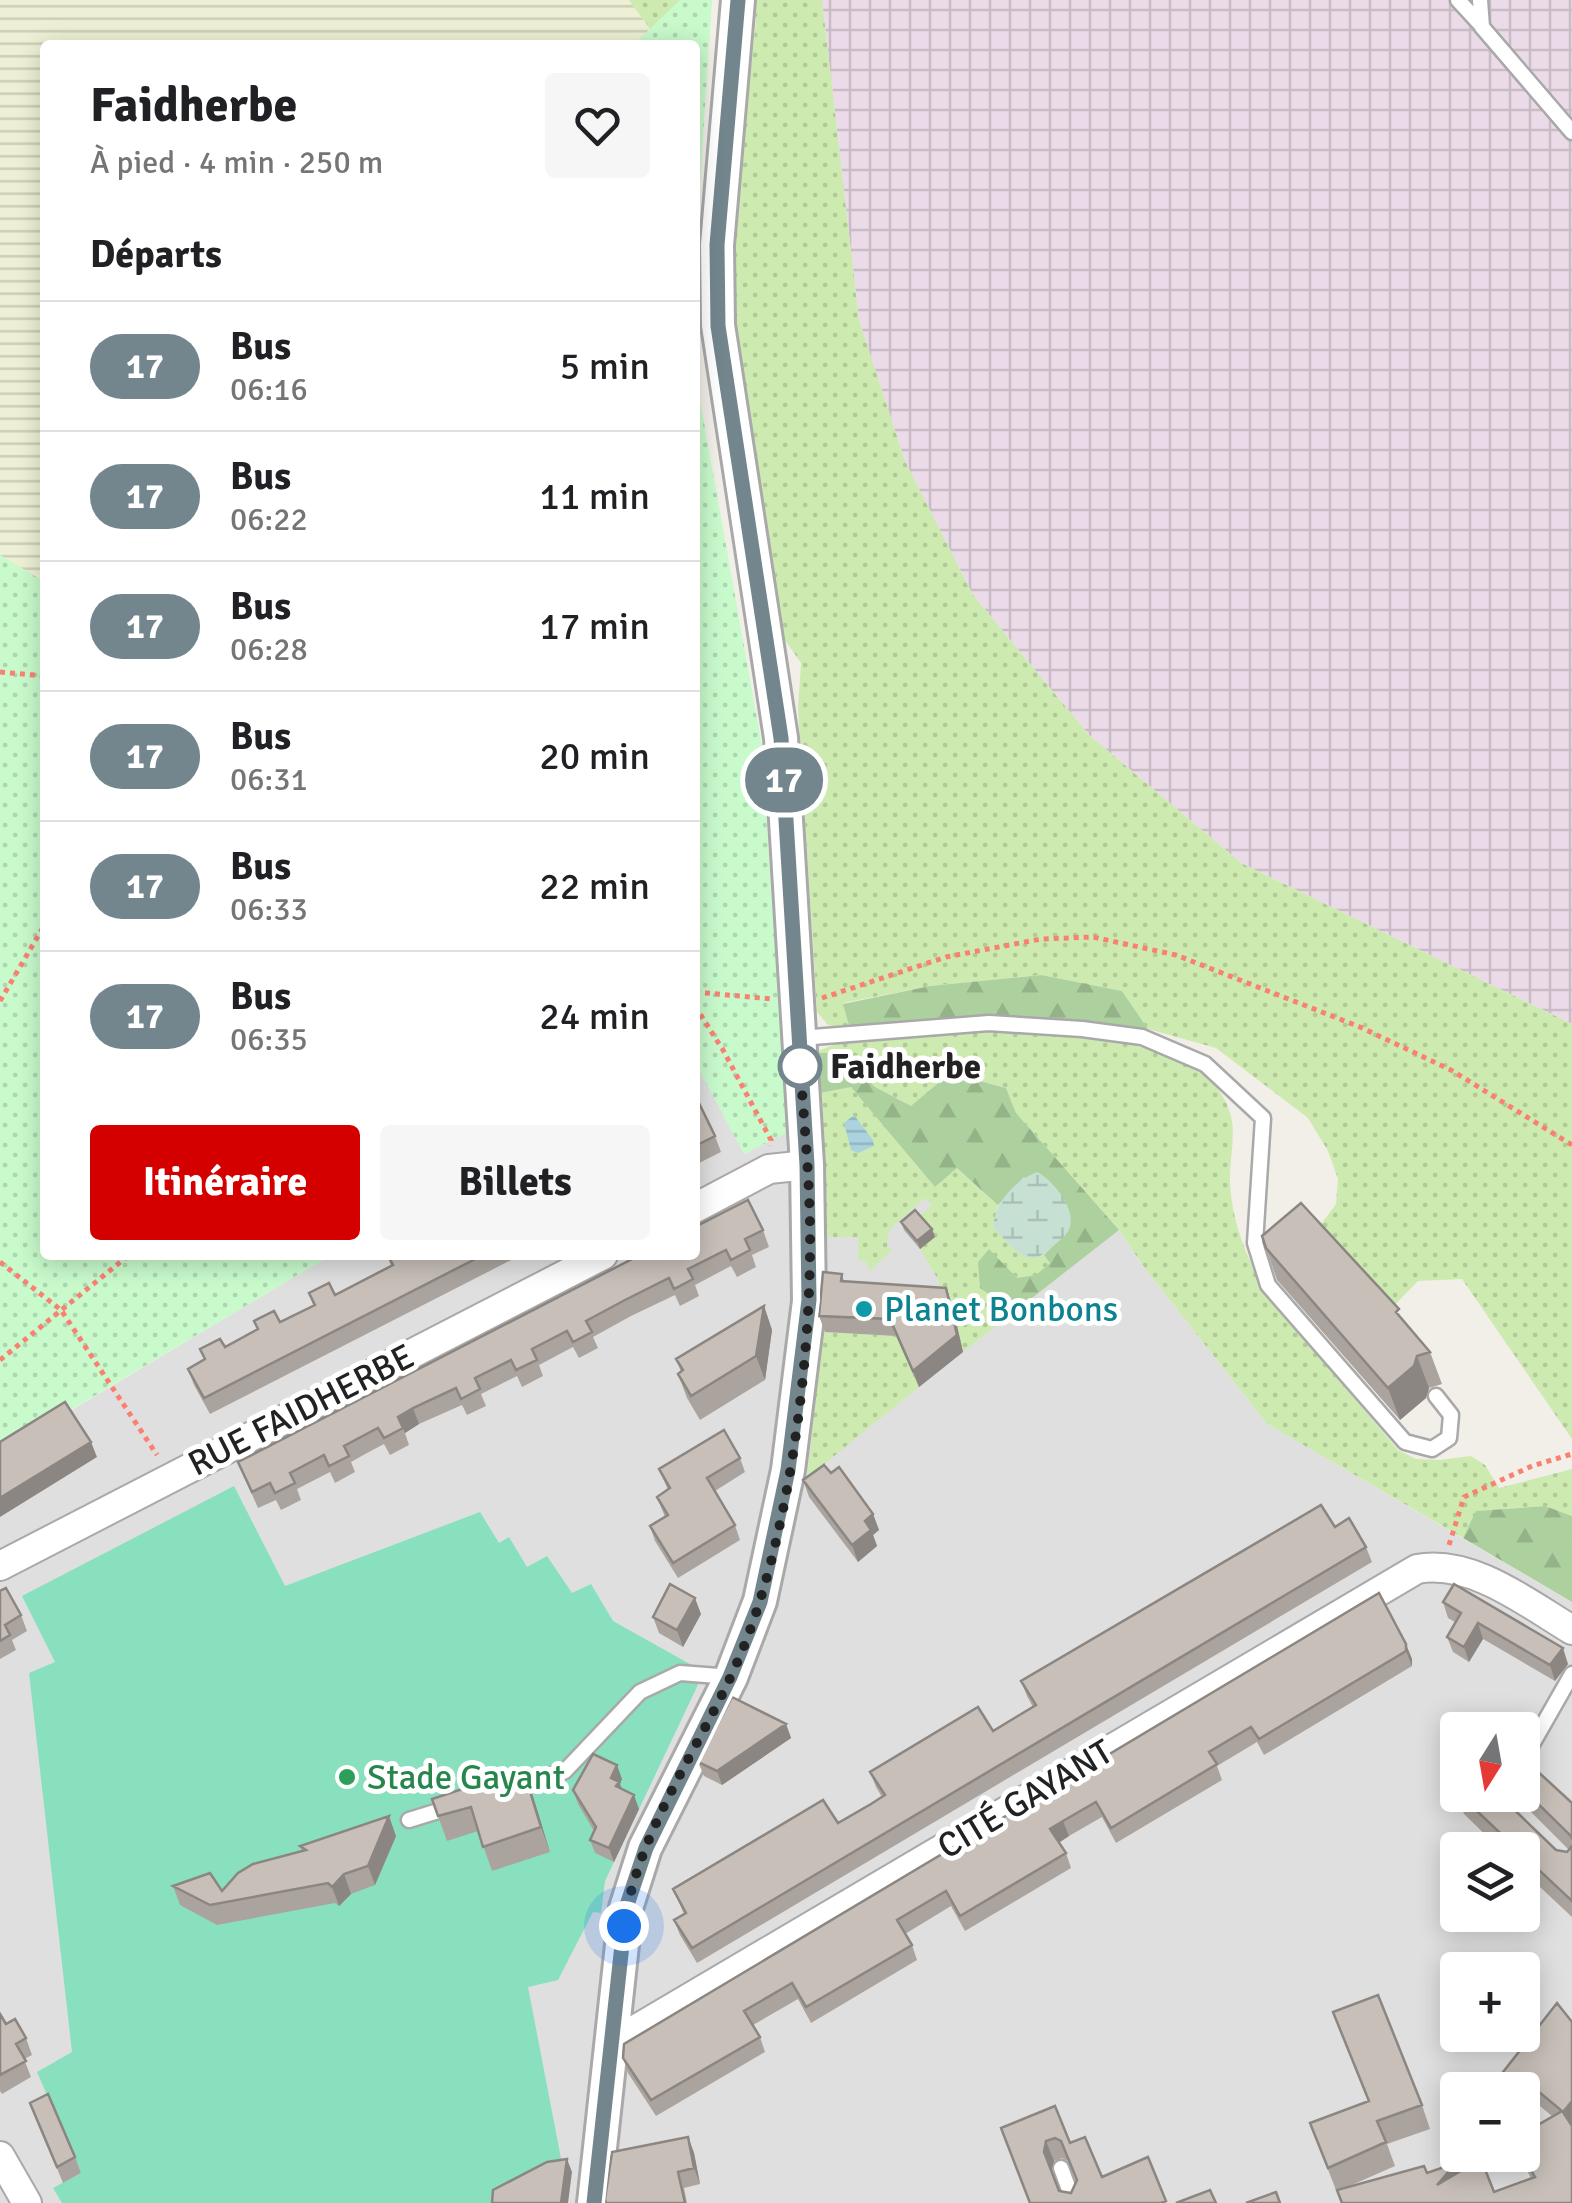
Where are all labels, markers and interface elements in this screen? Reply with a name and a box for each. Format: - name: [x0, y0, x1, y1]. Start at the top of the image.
- button: heart: [545, 73, 650, 178]
- text: Faidherbe: [90, 76, 297, 135]
- text: À pied · 4 min · 250 m: [90, 143, 383, 182]
- text: Départs: [90, 231, 222, 278]
- text: Bus: [230, 323, 291, 370]
- text: 5 min: [560, 343, 650, 390]
- text: 17: [126, 345, 164, 388]
- text: 06:16: [230, 370, 308, 409]
- text: Bus: [230, 453, 291, 500]
- text: 11 min: [539, 473, 650, 520]
- text: 17: [126, 475, 164, 518]
- text: 06:22: [230, 500, 308, 539]
- text: Bus: [230, 583, 291, 630]
- text: 17 min: [539, 603, 650, 650]
- text: 17: [126, 605, 164, 648]
- text: 06:28: [230, 630, 308, 669]
- text: Bus: [230, 713, 291, 760]
- text: 20 min: [539, 733, 650, 780]
- text: 17: [126, 735, 164, 778]
- line badge: 17: [739, 748, 829, 812]
- text: 17: [765, 759, 803, 802]
- text: 06:31: [230, 760, 308, 799]
- text: Bus: [230, 843, 291, 890]
- text: 22 min: [539, 863, 650, 910]
- text: 17: [126, 865, 164, 908]
- text: 06:33: [230, 890, 308, 929]
- text: Bus: [230, 973, 291, 1020]
- text: 24 min: [539, 993, 650, 1040]
- text: 17: [126, 995, 164, 1038]
- text: 06:35: [230, 1020, 308, 1059]
- marker: Faidherbe: [779, 1045, 821, 1087]
- place label: Faidherbe: [830, 1045, 981, 1088]
- button: Itinéraire: [90, 1125, 360, 1240]
- button: Billets: [380, 1125, 650, 1240]
- place label: Planet Bonbons: [884, 1288, 1118, 1331]
- marker: Planet Bonbons: [853, 1298, 875, 1320]
- street label: RUE FAIDHERBE: [181, 1335, 421, 1485]
- north arrow: [1440, 1712, 1540, 1812]
- map controls: [1440, 1712, 1540, 2172]
- street label: CITÉ GAYANT: [930, 1730, 1120, 1868]
- place label: Stade Gayant: [367, 1756, 565, 1799]
- marker: Stade Gayant: [336, 1766, 358, 1788]
- button: layers: [1440, 1832, 1540, 1932]
- your location: [599, 1901, 649, 1951]
- button: +: [1440, 1952, 1540, 2052]
- button: −: [1440, 2072, 1540, 2172]

